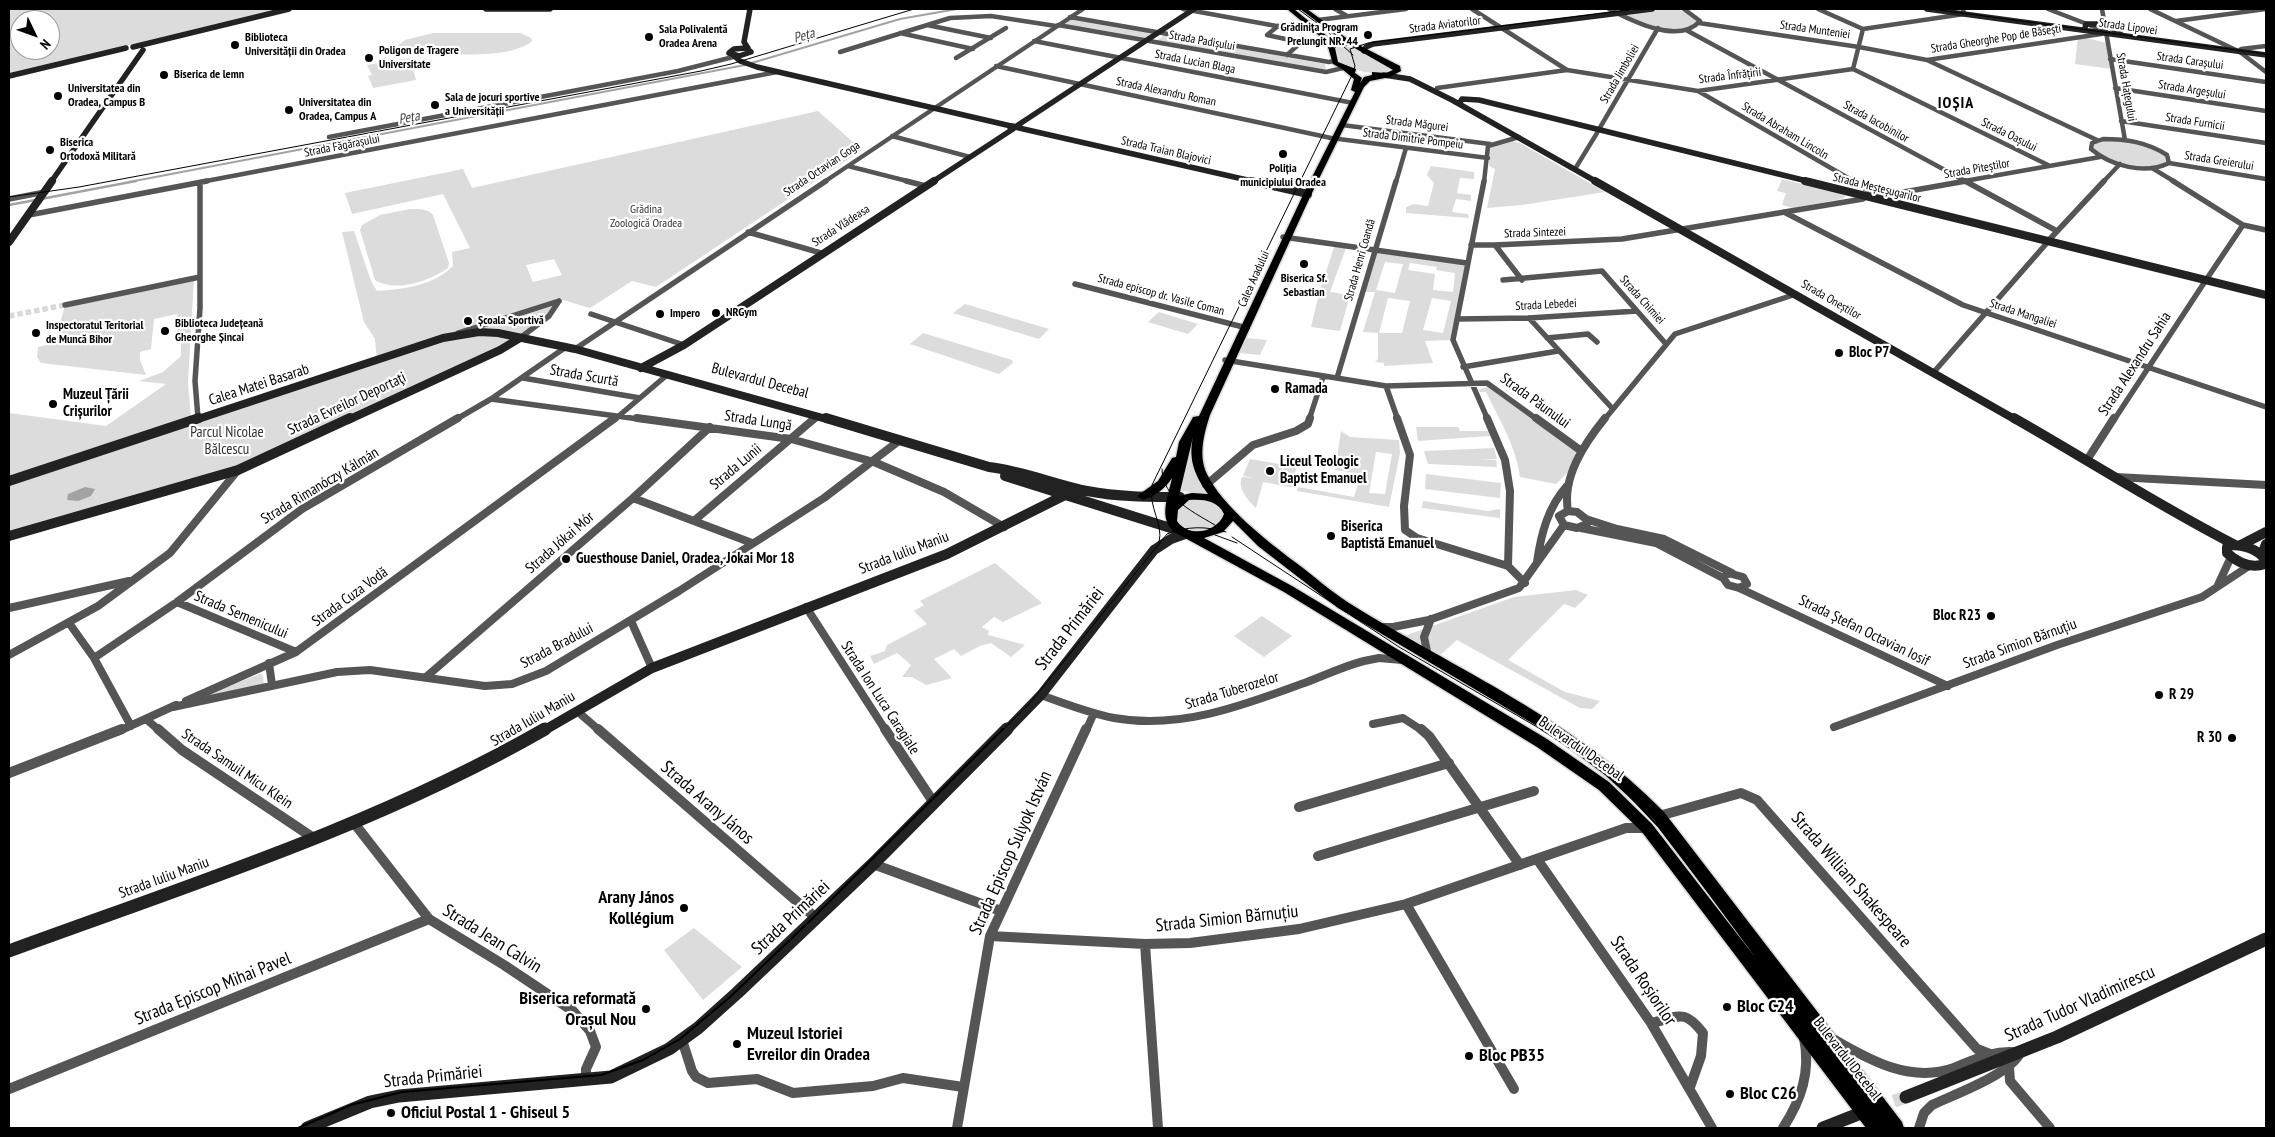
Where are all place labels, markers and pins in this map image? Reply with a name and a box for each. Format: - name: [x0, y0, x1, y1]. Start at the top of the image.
- place label: Grădiniţa Program Prelungit NR. 44: [1280, 21, 1358, 49]
- place label: Sala Polivalentă Oradea Arena: [659, 23, 728, 51]
- marker: Grădiniţa Program Prelungit NR. 44: [1362, 29, 1374, 41]
- place label: Biblioteca Universității din Oradea: [245, 31, 346, 59]
- marker: Sala Polivalentă Oradea Arena: [643, 31, 655, 43]
- marker: Biblioteca Universității din Oradea: [229, 39, 241, 51]
- place label: Poligon de Tragere Universitate: [379, 44, 459, 72]
- marker: Poligon de Tragere Universitate: [363, 52, 375, 64]
- place label: Biserica de lemn: [174, 68, 244, 82]
- marker: Biserica de lemn: [158, 69, 170, 81]
- place label: Universitatea din Oradea, Campus B: [68, 82, 145, 110]
- marker: Universitatea din Oradea, Campus B: [52, 90, 64, 102]
- place label: Sala de jocuri sportive a Universității: [445, 91, 540, 119]
- place label: Universitatea din Oradea, Campus A: [299, 96, 376, 124]
- marker: Sala de jocuri sportive a Universității: [429, 99, 441, 111]
- marker: Universitatea din Oradea, Campus A: [283, 104, 295, 116]
- place label: Biserica Ortodoxă Militară: [60, 136, 136, 164]
- marker: Biserica Ortodoxă Militară: [44, 144, 56, 156]
- marker: Poliția municipiului Oradea: [1277, 148, 1289, 160]
- place label: Poliția municipiului Oradea: [1240, 162, 1326, 190]
- marker: Biserica Sf. Sebastian: [1298, 258, 1310, 270]
- place label: Biserica Sf. Sebastian: [1281, 272, 1327, 300]
- place label: NRGym: [726, 306, 757, 320]
- place label: Impero: [670, 307, 700, 321]
- marker: NRGym: [710, 307, 722, 319]
- marker: Impero: [654, 308, 666, 320]
- place label: Școala Sportivă: [478, 314, 544, 328]
- marker: Școala Sportivă: [462, 315, 474, 327]
- place label: Biblioteca Județeană Gheorghe Șincai: [175, 317, 263, 345]
- place label: Inspectoratul Teritorial de Muncă Bihor: [46, 319, 143, 347]
- marker: Biblioteca Județeană Gheorghe Șincai: [159, 325, 171, 337]
- marker: Inspectoratul Teritorial de Muncă Bihor: [30, 327, 42, 339]
- place label: Bloc P7: [1849, 344, 1889, 362]
- marker: Bloc P7: [1833, 347, 1845, 359]
- place label: Ramada: [1285, 380, 1328, 398]
- marker: Ramada: [1269, 383, 1281, 395]
- place label: Muzeul Țării Crișurilor: [63, 386, 129, 421]
- marker: Muzeul Țării Crișurilor: [47, 398, 59, 410]
- place label: Liceul Teologic Baptist Emanuel: [1280, 453, 1367, 488]
- marker: Liceul Teologic Baptist Emanuel: [1264, 465, 1276, 477]
- place label: Biserica Baptistă Emanuel: [1341, 518, 1434, 553]
- marker: Biserica Baptistă Emanuel: [1325, 530, 1337, 542]
- place label: Guesthouse Daniel, Oradea, Jokai Mor 18: [576, 550, 795, 568]
- marker: Guesthouse Daniel, Oradea, Jokai Mor 18: [560, 553, 572, 565]
- place label: Bloc R23: [1933, 607, 1981, 625]
- marker: Bloc R23: [1985, 610, 1997, 622]
- place label: R 29: [2169, 686, 2194, 704]
- marker: R 29: [2153, 689, 2165, 701]
- place label: R 30: [2197, 729, 2222, 747]
- marker: R 30: [2226, 732, 2238, 744]
- place label: Arany János Kollégium: [598, 887, 674, 930]
- marker: Arany János Kollégium: [678, 902, 690, 914]
- place label: Biserica reformată Orașul Nou: [519, 988, 636, 1030]
- place label: Bloc C24: [1737, 996, 1794, 1018]
- marker: Bloc C24: [1721, 1001, 1733, 1013]
- marker: Biserica reformată Orașul Nou: [640, 1003, 652, 1015]
- place label: Muzeul Istoriei Evreilor din Oradea: [747, 1023, 870, 1066]
- marker: Muzeul Istoriei Evreilor din Oradea: [731, 1038, 743, 1050]
- place label: Bloc PB35: [1479, 1045, 1545, 1067]
- marker: Bloc PB35: [1463, 1050, 1475, 1062]
- place label: Bloc C26: [1740, 1083, 1797, 1105]
- marker: Bloc C26: [1724, 1088, 1736, 1100]
- place label: Oficiul Postal 1 - Ghiseul 5: [401, 1102, 570, 1124]
- marker: Oficiul Postal 1 - Ghiseul 5: [385, 1107, 397, 1119]

